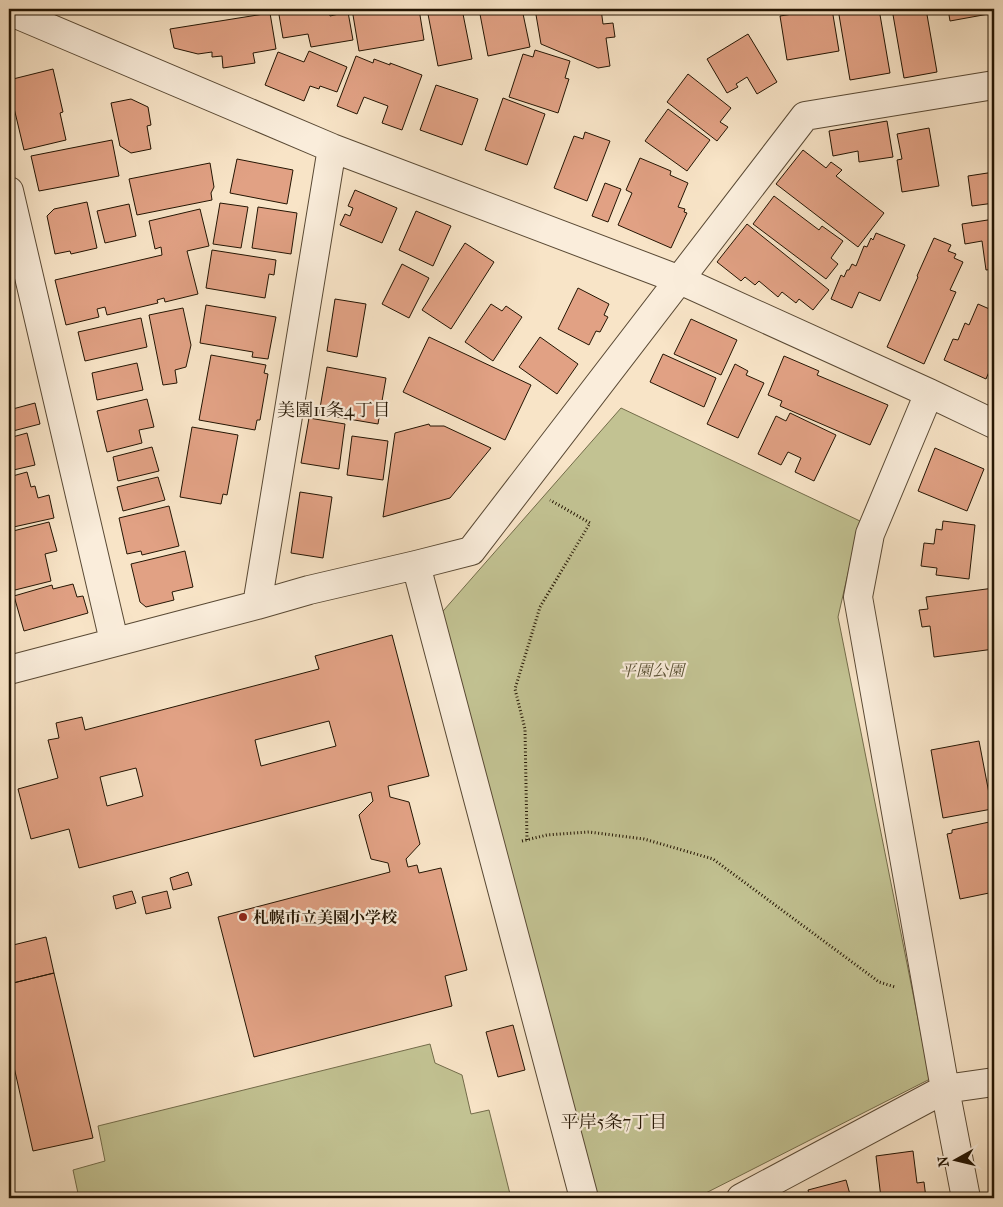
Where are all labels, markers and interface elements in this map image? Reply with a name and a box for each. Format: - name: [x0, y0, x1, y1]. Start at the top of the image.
- district label: 美園11条4丁目: [277, 400, 391, 421]
- park label: 平園公園: [620, 661, 687, 680]
- place label: 札幌市立美園小学校: [253, 908, 398, 927]
- marker: 札幌市立美園小学校: [237, 911, 249, 923]
- district label: 平岸5条7丁目: [561, 1112, 667, 1133]
- north arrow: [930, 1134, 980, 1184]
- text: N: [934, 1155, 953, 1168]

